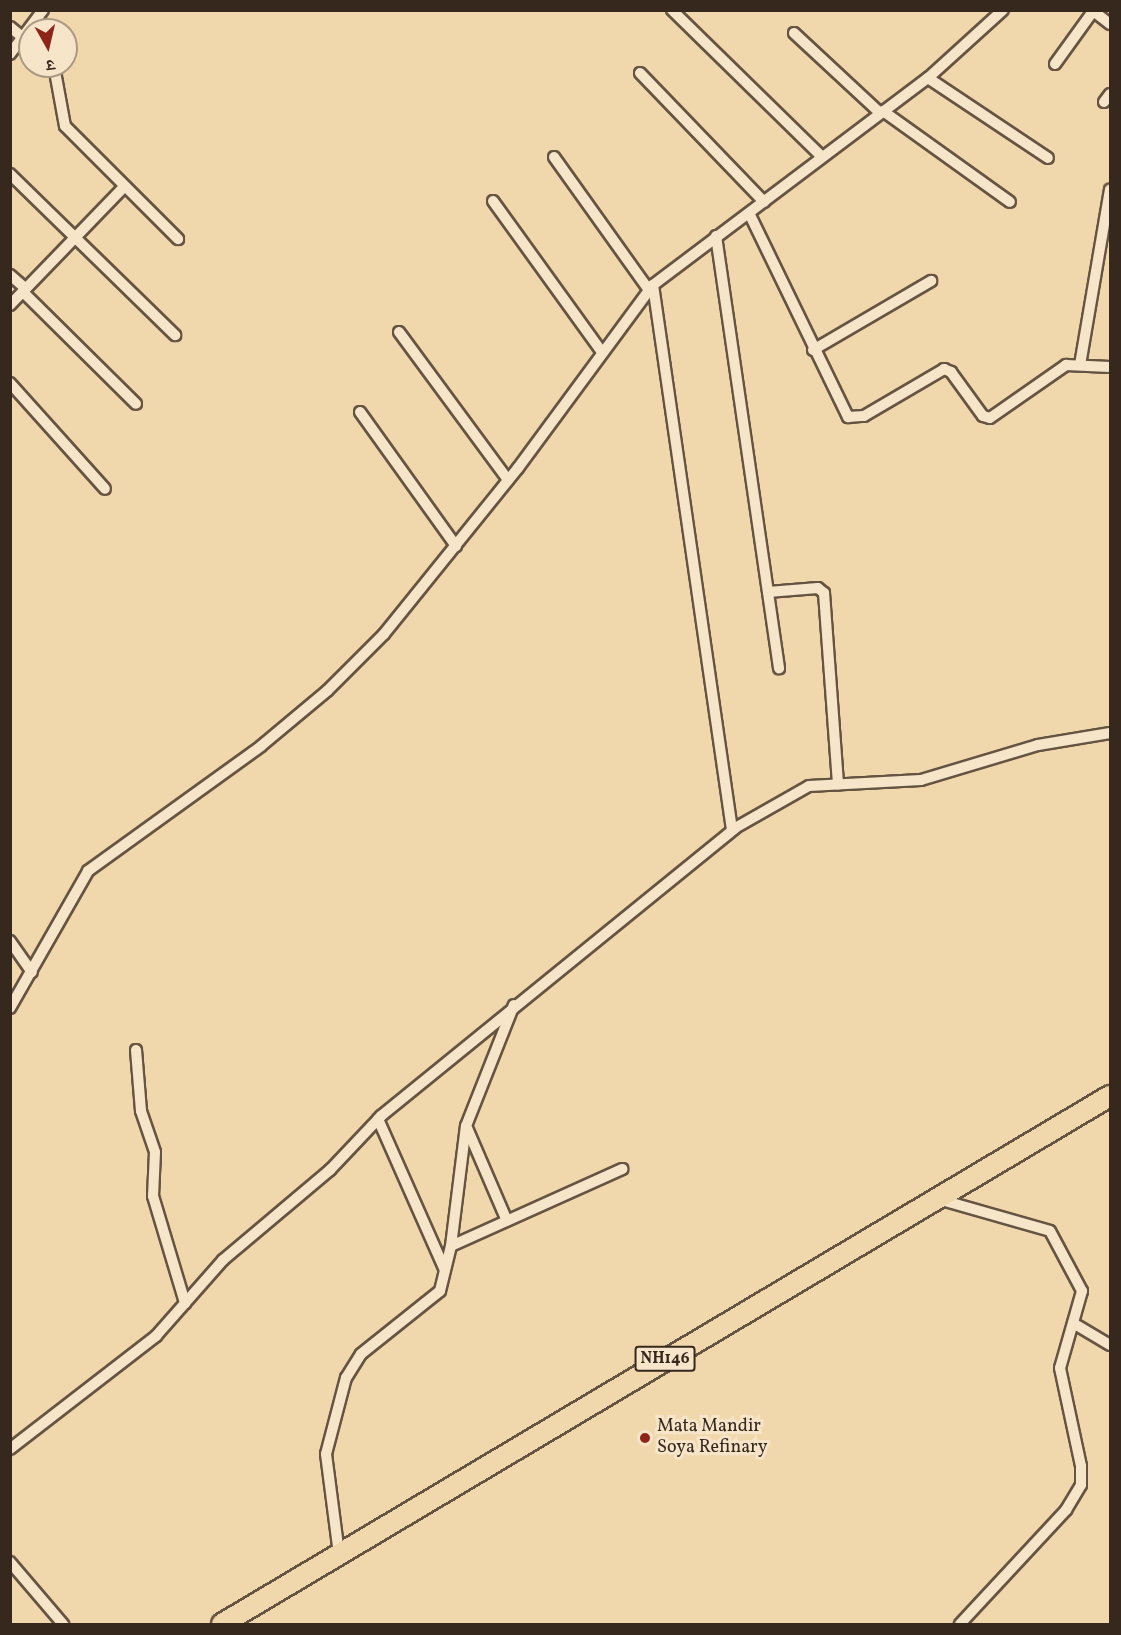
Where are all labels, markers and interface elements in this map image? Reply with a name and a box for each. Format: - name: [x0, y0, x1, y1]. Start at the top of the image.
- north arrow: [18, 18, 78, 78]
- text: उ: [45, 52, 56, 75]
- road number: NH146: [634, 1346, 696, 1372]
- place label: Mata Mandir Soya Refinary: [657, 1417, 767, 1460]
- marker: Mata Mandir Soya Refinary: [638, 1431, 652, 1445]

